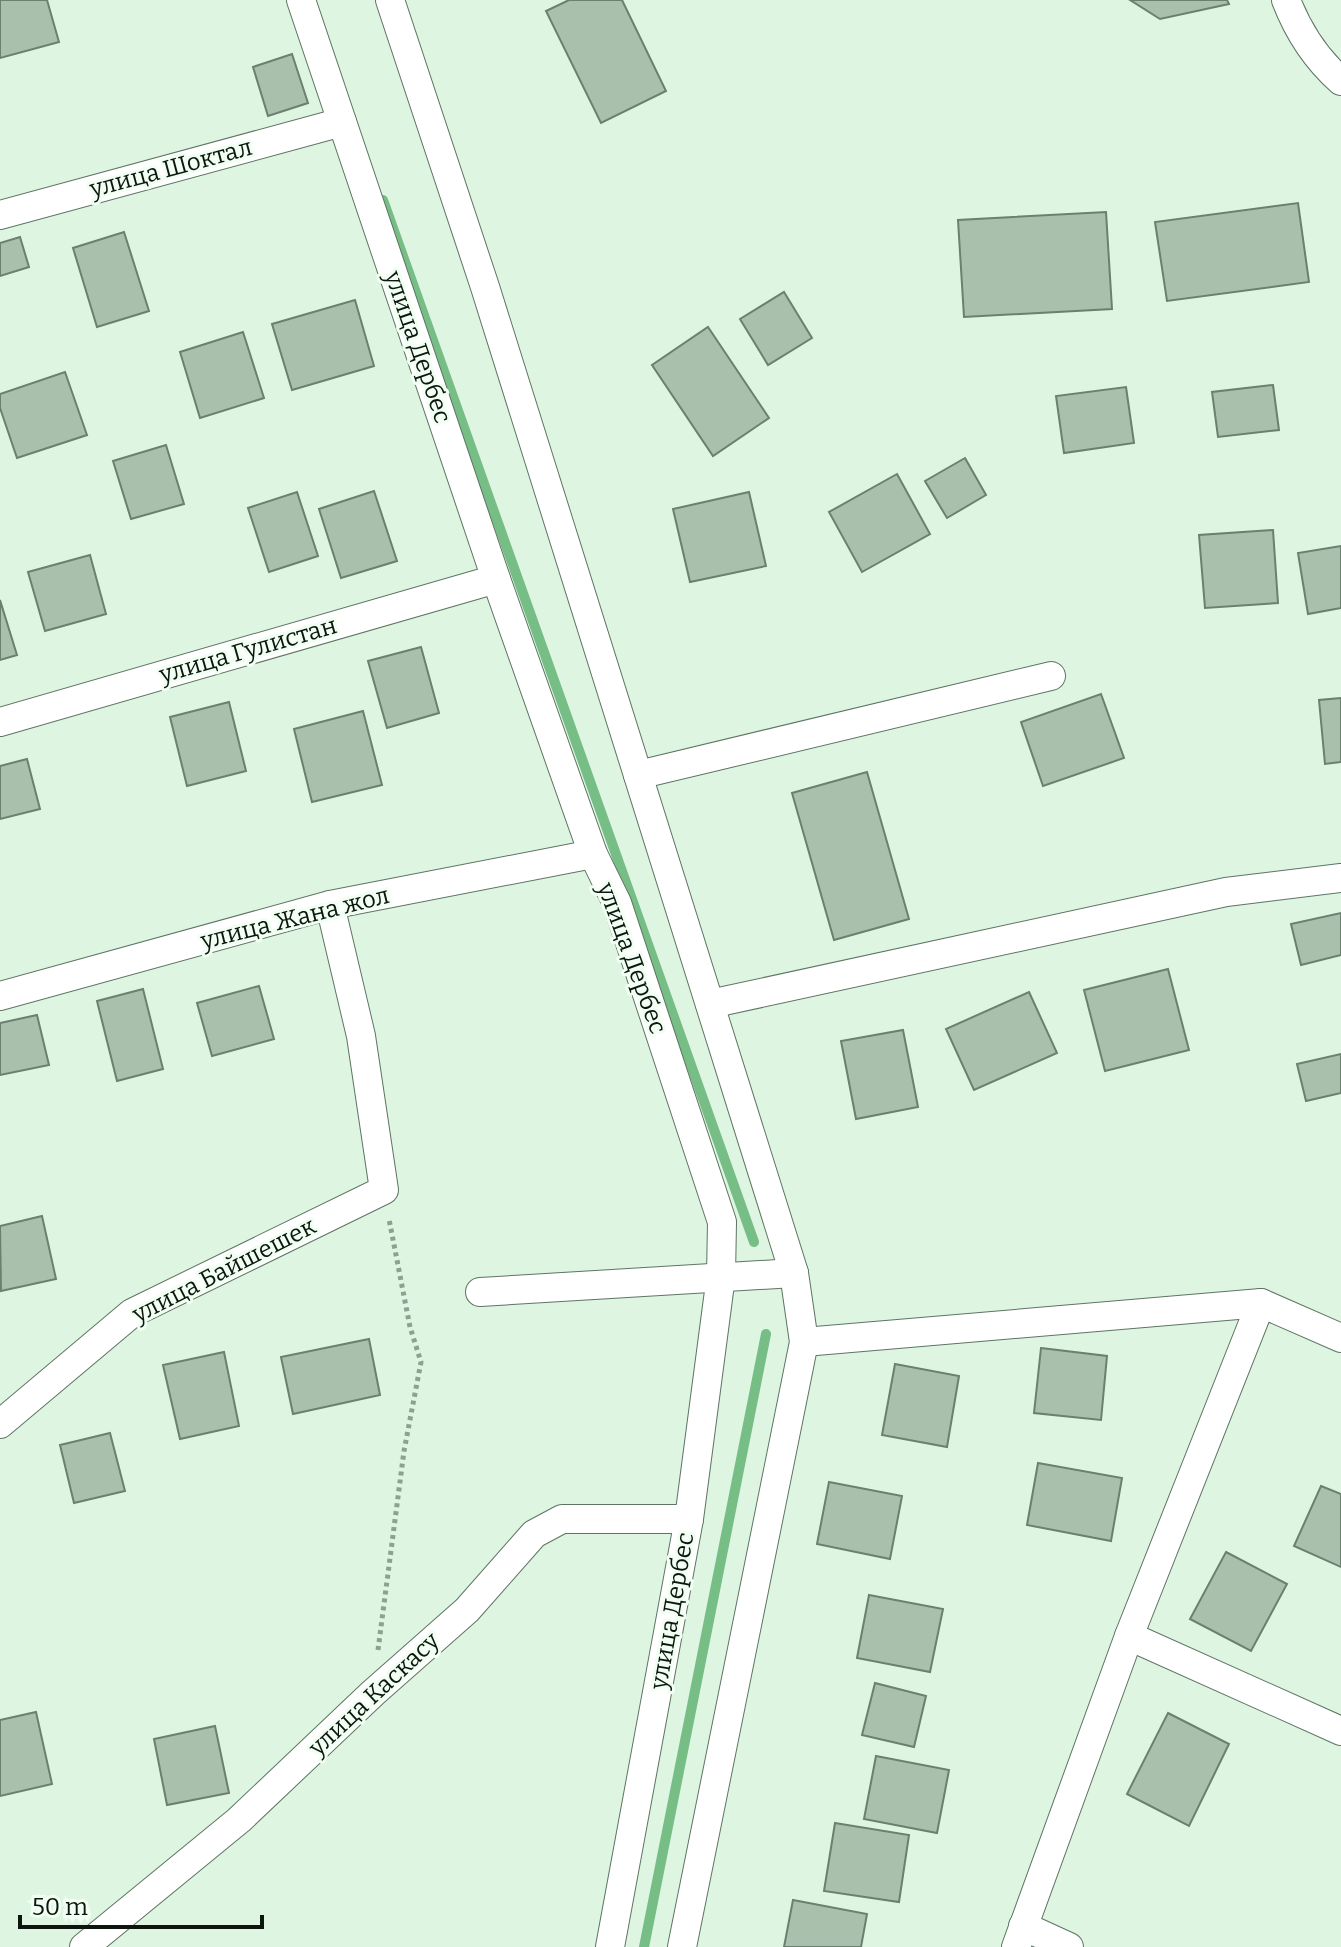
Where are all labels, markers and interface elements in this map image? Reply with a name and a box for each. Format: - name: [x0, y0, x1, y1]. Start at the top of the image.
- street label: улица Шоктал: [86, 133, 255, 203]
- street label: улица Дербес: [379, 266, 457, 427]
- street label: улица Гулистан: [155, 611, 340, 689]
- street label: улица Дербес: [591, 878, 672, 1037]
- street label: улица Жана жол: [197, 881, 392, 955]
- street label: улица Байшешек: [127, 1212, 320, 1329]
- street label: улица Дербес: [644, 1530, 700, 1693]
- street label: улица Каскасу: [302, 1626, 445, 1762]
- scale bar: [20, 1879, 262, 1929]
- text: 50 m: [32, 1893, 88, 1921]

